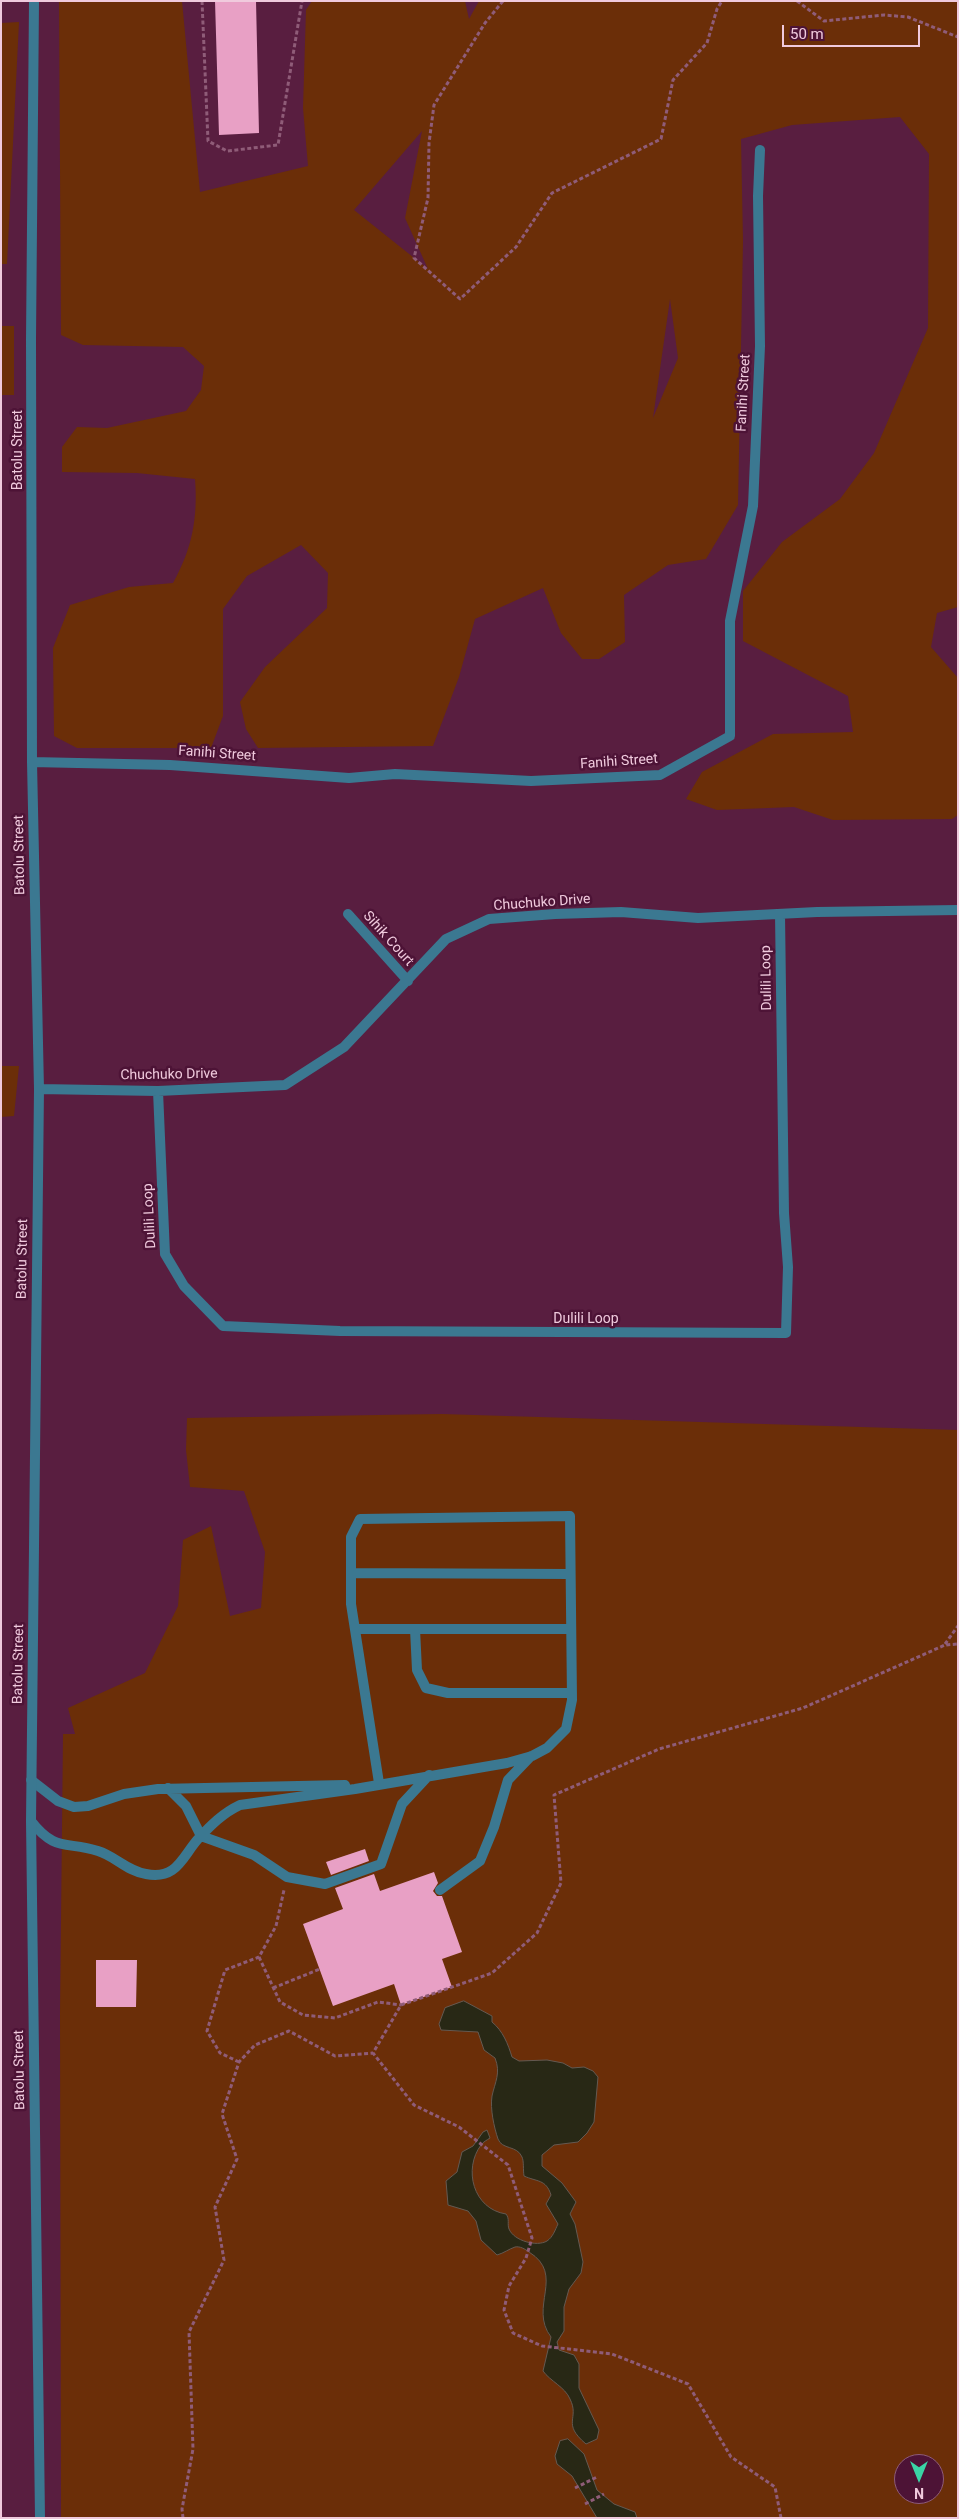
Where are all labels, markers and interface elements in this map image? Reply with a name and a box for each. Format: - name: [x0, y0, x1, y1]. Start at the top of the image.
- scale bar: [784, 15, 922, 47]
- text: 50 m: [790, 25, 824, 43]
- street label: Fanihi Street: [734, 354, 754, 432]
- street label: Batolu Street: [10, 410, 26, 490]
- street label: Fanihi Street: [178, 743, 256, 765]
- street label: Fanihi Street: [580, 751, 658, 773]
- street label: Batolu Street: [11, 815, 29, 895]
- street label: Chuchuko Drive: [493, 891, 591, 915]
- street label: Sihik Court: [359, 908, 417, 970]
- street label: Dulili Loop: [758, 945, 776, 1011]
- street label: Chuchuko Drive: [120, 1066, 218, 1084]
- street label: Dulili Loop: [140, 1183, 160, 1249]
- street label: Batolu Street: [14, 1219, 32, 1299]
- street label: Dulili Loop: [553, 1311, 619, 1327]
- street label: Batolu Street: [10, 1624, 28, 1704]
- street label: Batolu Street: [11, 2030, 29, 2110]
- north arrow: [894, 2454, 944, 2504]
- text: N: [914, 2485, 924, 2501]

